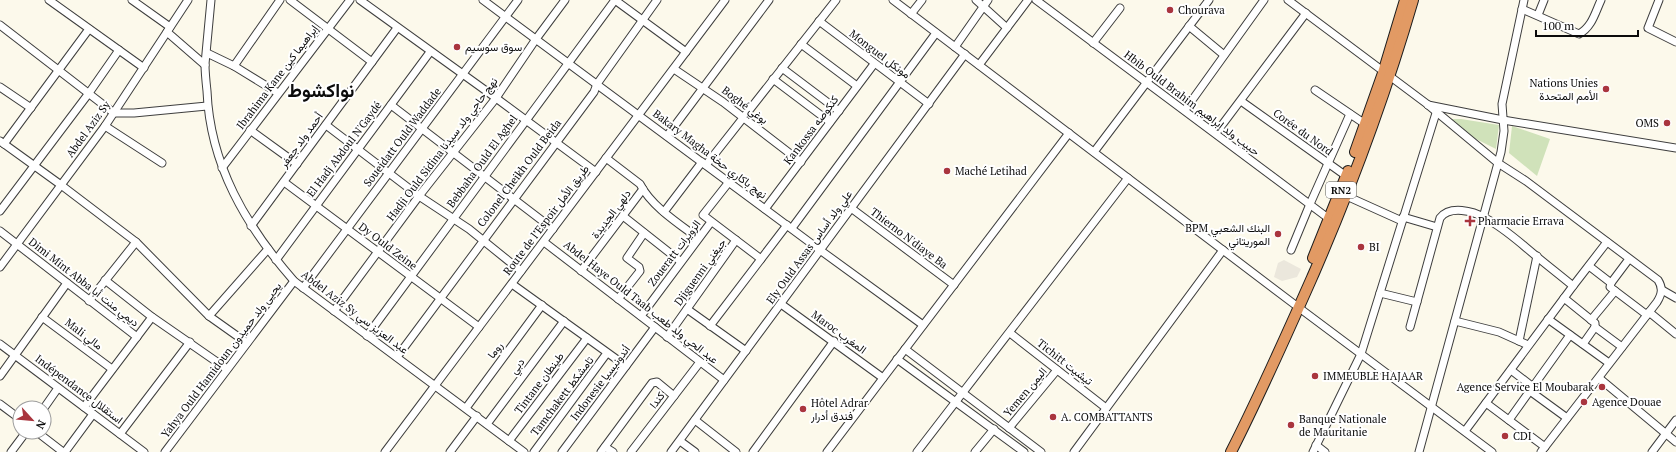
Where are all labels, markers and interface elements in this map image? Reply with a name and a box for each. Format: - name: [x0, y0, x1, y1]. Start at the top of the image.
- place label: Chourava: [1178, 3, 1225, 17]
- marker: Chourava: [1165, 5, 1175, 15]
- scale bar: [1536, 12, 1638, 38]
- text: 100 m: [1542, 18, 1575, 33]
- street label: Ibrahima Kane إبراهيما كين: [233, 22, 321, 132]
- street label: Monguel مونكل: [847, 27, 913, 82]
- place label: سوق سوسيم: [465, 40, 522, 55]
- marker: سوق سوسيم: [452, 42, 462, 52]
- street label: Hbib Ould Brahim حبيب ولد إبراهيم: [1121, 47, 1263, 159]
- street label: Hadji Ould Sidina نهج حاجي ولد سيدنا: [383, 74, 503, 225]
- place label: Nations Unies الأمم المتحدة: [1529, 76, 1598, 104]
- district label: نواكشوط: [288, 77, 354, 103]
- street label: Boghé بوغي: [717, 83, 771, 129]
- street label: Soueidatt Ould Waddade: [360, 84, 444, 189]
- marker: Nations Unies الأمم المتحدة: [1601, 84, 1611, 94]
- street label: Kankossa كنكوصه: [781, 93, 842, 167]
- street label: Abdel Aziz Sy: [63, 98, 113, 160]
- street label: El Hadj Abdoul N'Gaydé: [303, 98, 385, 200]
- street label: Bakary Magha نهج باكاري حخة: [648, 106, 770, 204]
- street label: Corée du Nord: [1270, 106, 1336, 158]
- street label: أحمد ولد جعفر: [276, 109, 326, 171]
- street label: Bebbaha Ould El Aghel: [444, 112, 520, 210]
- street label: Colonel Cheikh Ould Beida: [474, 116, 564, 230]
- place label: OMS: [1635, 116, 1659, 130]
- marker: OMS: [1662, 118, 1672, 128]
- street label: Route de l’Espoir طريق الأمل: [500, 162, 592, 278]
- place label: Maché Letihad: [955, 164, 1027, 178]
- marker: Maché Letihad: [942, 166, 952, 176]
- road number: RN2: [1326, 182, 1356, 198]
- street label: دلهي الجديدة: [588, 187, 636, 243]
- street label: Ely Ould Assas علي ولد أساس: [763, 187, 858, 308]
- street label: Thierno N'diaye Ba: [868, 204, 951, 272]
- place label: Pharmacie Errava: [1478, 214, 1564, 228]
- marker: Pharmacie Errava: [1465, 216, 1475, 226]
- street label: Zoueratt الزويرات: [645, 217, 703, 289]
- street label: Dy Ould Zeine: [356, 219, 421, 273]
- place label: BPM البنك الشعبي الموريتاني: [1185, 221, 1270, 251]
- marker: BPM البنك الشعبي الموريتاني: [1273, 229, 1283, 239]
- street label: Dimi Mint Abba ديمي منت أبا: [24, 235, 142, 332]
- street label: Djiguenni جيغني: [671, 236, 731, 310]
- street label: Abdel Haye Ould Taab عبد الحي ولد طعب: [559, 237, 721, 369]
- place label: BI: [1369, 240, 1380, 254]
- marker: BI: [1356, 242, 1366, 252]
- street label: Abdel Aziz Sy عبد العزيز سي: [297, 267, 411, 359]
- street label: Yahya Ould Hamidoun يحيى ولد حميدون: [158, 279, 284, 441]
- street label: Maroc المغرب: [809, 307, 869, 357]
- street label: Mali مالي: [61, 315, 106, 355]
- street label: Tichitt تيشيت: [1034, 336, 1096, 388]
- street label: روما: [484, 339, 506, 361]
- street label: Indonesie أندونيسيا: [567, 342, 633, 423]
- street label: Tintane طينطان: [511, 349, 567, 417]
- street label: Indépendance استقلال: [32, 351, 126, 427]
- street label: Tamchakett تامشكط: [527, 353, 597, 439]
- street label: دبي: [506, 355, 530, 379]
- street label: Yemen اليمن: [1000, 365, 1050, 419]
- place label: IMMEUBLE HAJAAR: [1323, 369, 1423, 383]
- marker: IMMEUBLE HAJAAR: [1310, 371, 1320, 381]
- place label: Agence Service El Moubarak: [1457, 380, 1594, 394]
- marker: Agence Service El Moubarak: [1597, 382, 1607, 392]
- street label: كندا: [646, 389, 668, 411]
- place label: Agence Douae: [1592, 395, 1662, 409]
- place label: Hôtel Adrar فندق أدرار: [810, 396, 869, 423]
- marker: Agence Douae: [1579, 397, 1589, 407]
- north arrow: [12, 400, 52, 440]
- marker: Hôtel Adrar فندق أدرار: [798, 404, 808, 414]
- place label: A. COMBATTANTS: [1061, 410, 1153, 424]
- marker: A. COMBATTANTS: [1048, 412, 1058, 422]
- place label: Banque Nationale de Mauritanie: [1299, 412, 1387, 439]
- text: N: [32, 418, 49, 432]
- marker: Banque Nationale de Mauritanie: [1286, 420, 1296, 430]
- place label: CDI: [1513, 429, 1532, 443]
- marker: CDI: [1500, 431, 1510, 441]

